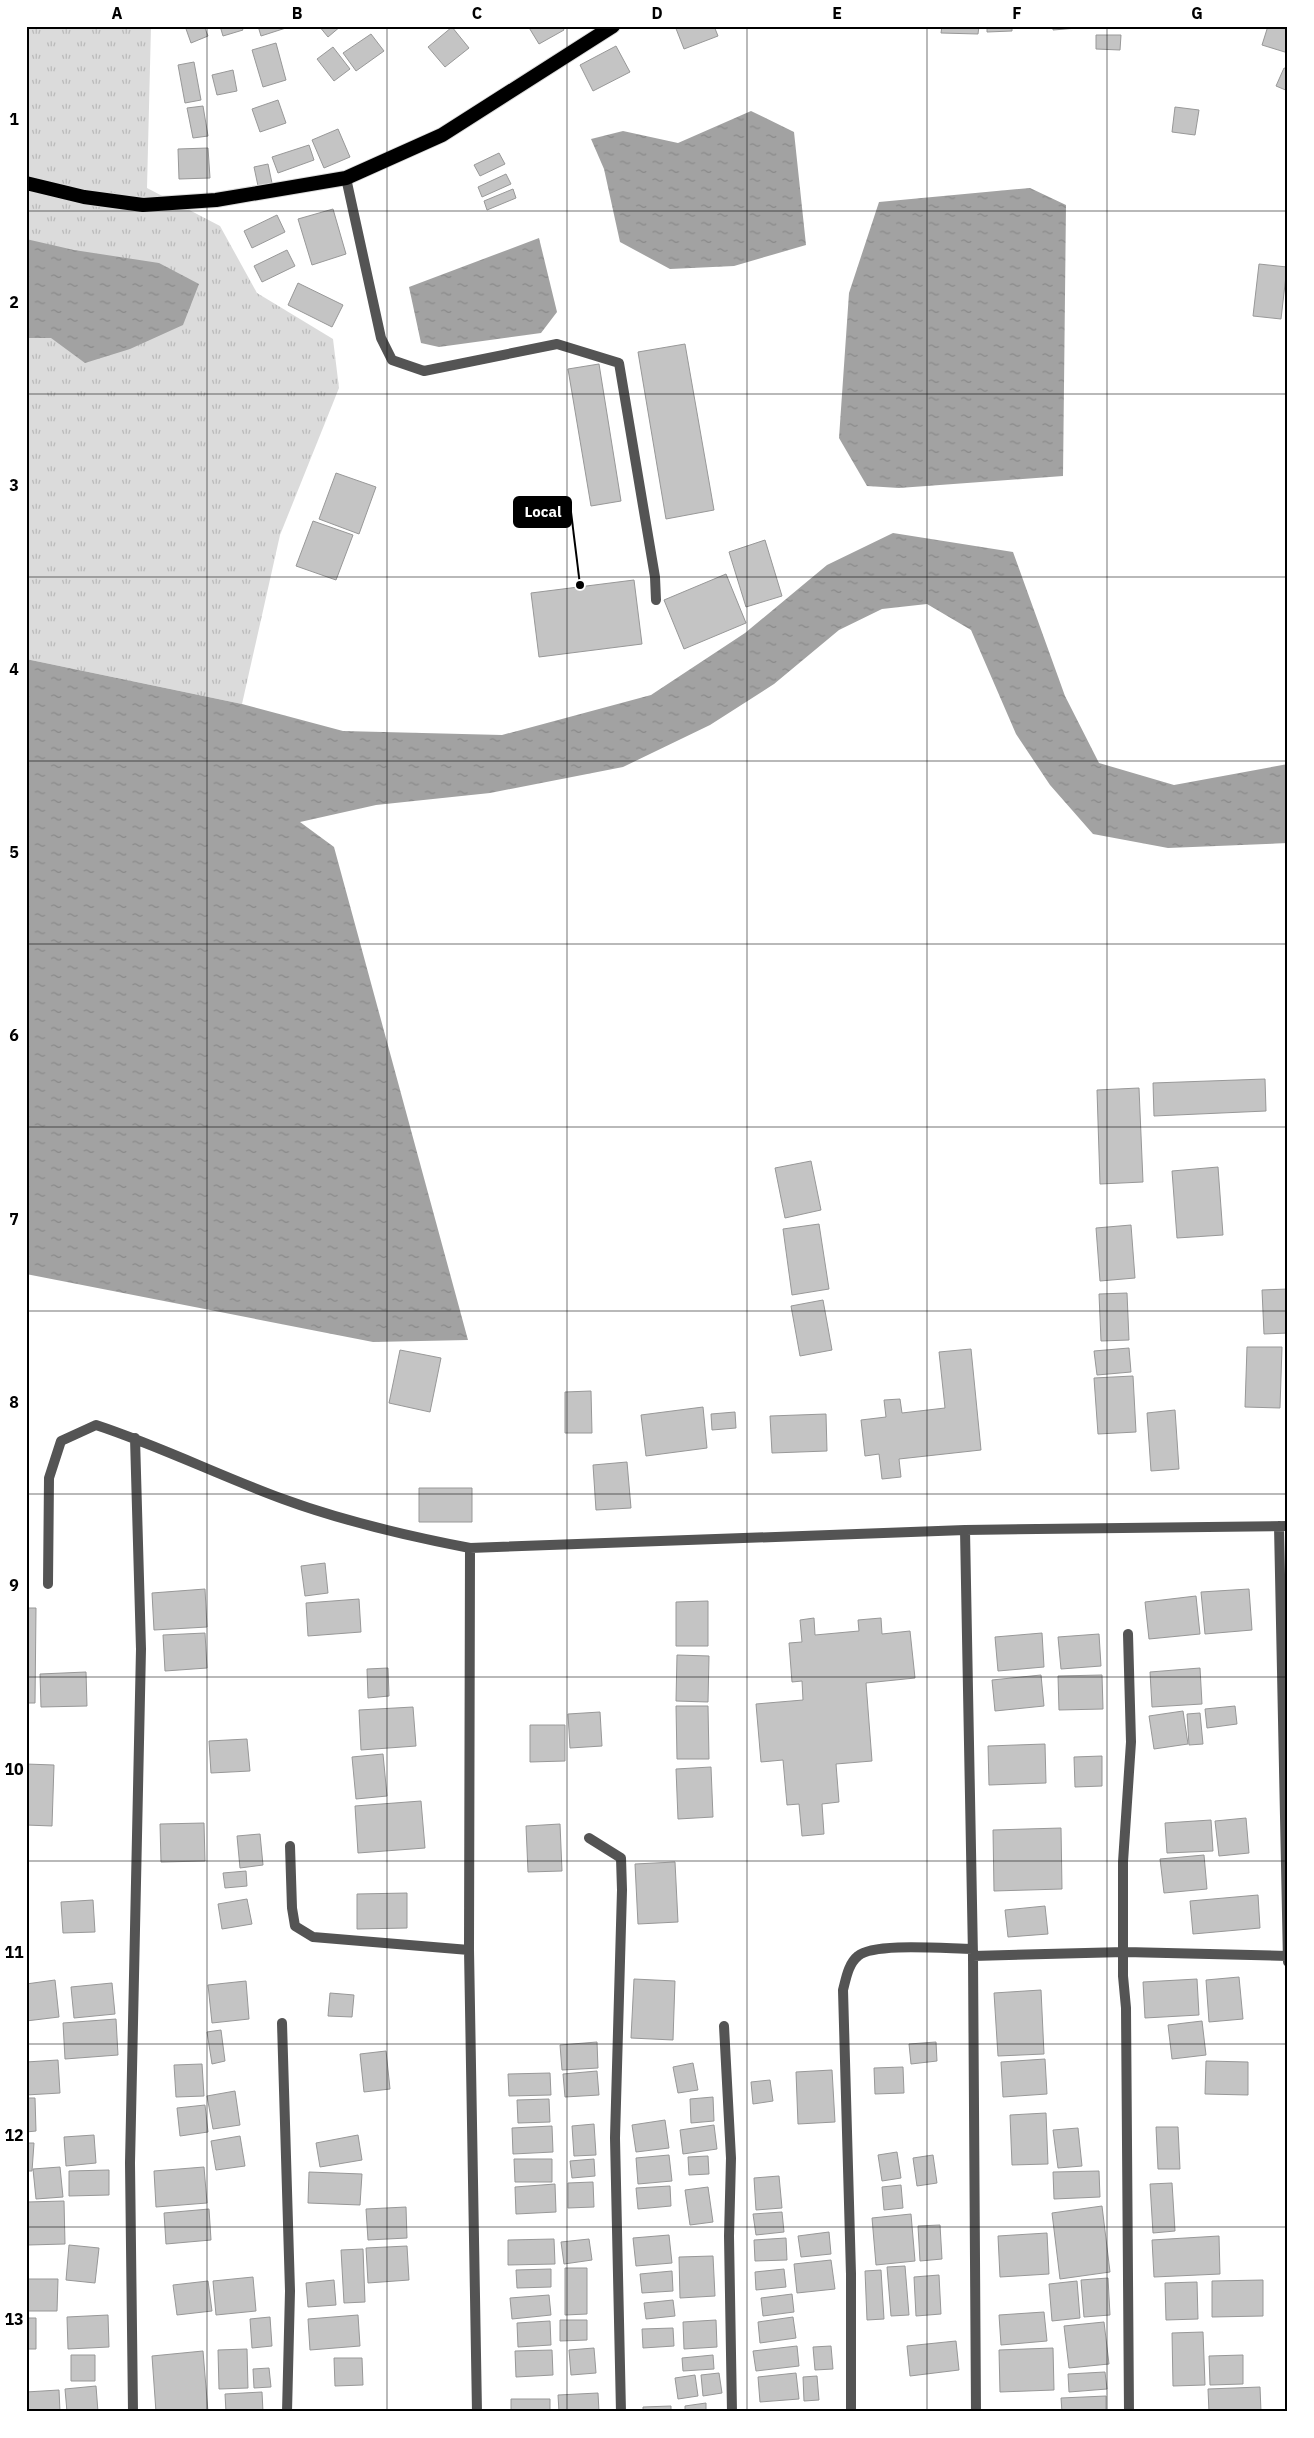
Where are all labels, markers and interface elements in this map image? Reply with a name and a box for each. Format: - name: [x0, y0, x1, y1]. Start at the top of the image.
- text: A: [112, 3, 123, 23]
- text: B: [292, 3, 303, 23]
- text: C: [472, 3, 482, 23]
- text: D: [651, 3, 663, 23]
- text: E: [832, 3, 842, 23]
- text: F: [1012, 3, 1022, 23]
- text: G: [1191, 3, 1203, 23]
- text: 1: [9, 109, 19, 129]
- text: 2: [9, 292, 19, 312]
- text: 3: [9, 475, 19, 495]
- callout: Local: [514, 497, 571, 527]
- text: Local: [524, 502, 562, 521]
- text: 4: [9, 659, 19, 679]
- text: 5: [9, 842, 19, 862]
- text: 6: [9, 1025, 19, 1045]
- text: 7: [9, 1209, 19, 1229]
- text: 8: [9, 1392, 19, 1412]
- text: 9: [9, 1575, 19, 1595]
- text: 10: [4, 1759, 24, 1779]
- text: 11: [4, 1942, 24, 1962]
- text: 12: [4, 2125, 24, 2145]
- text: 13: [4, 2309, 24, 2329]

